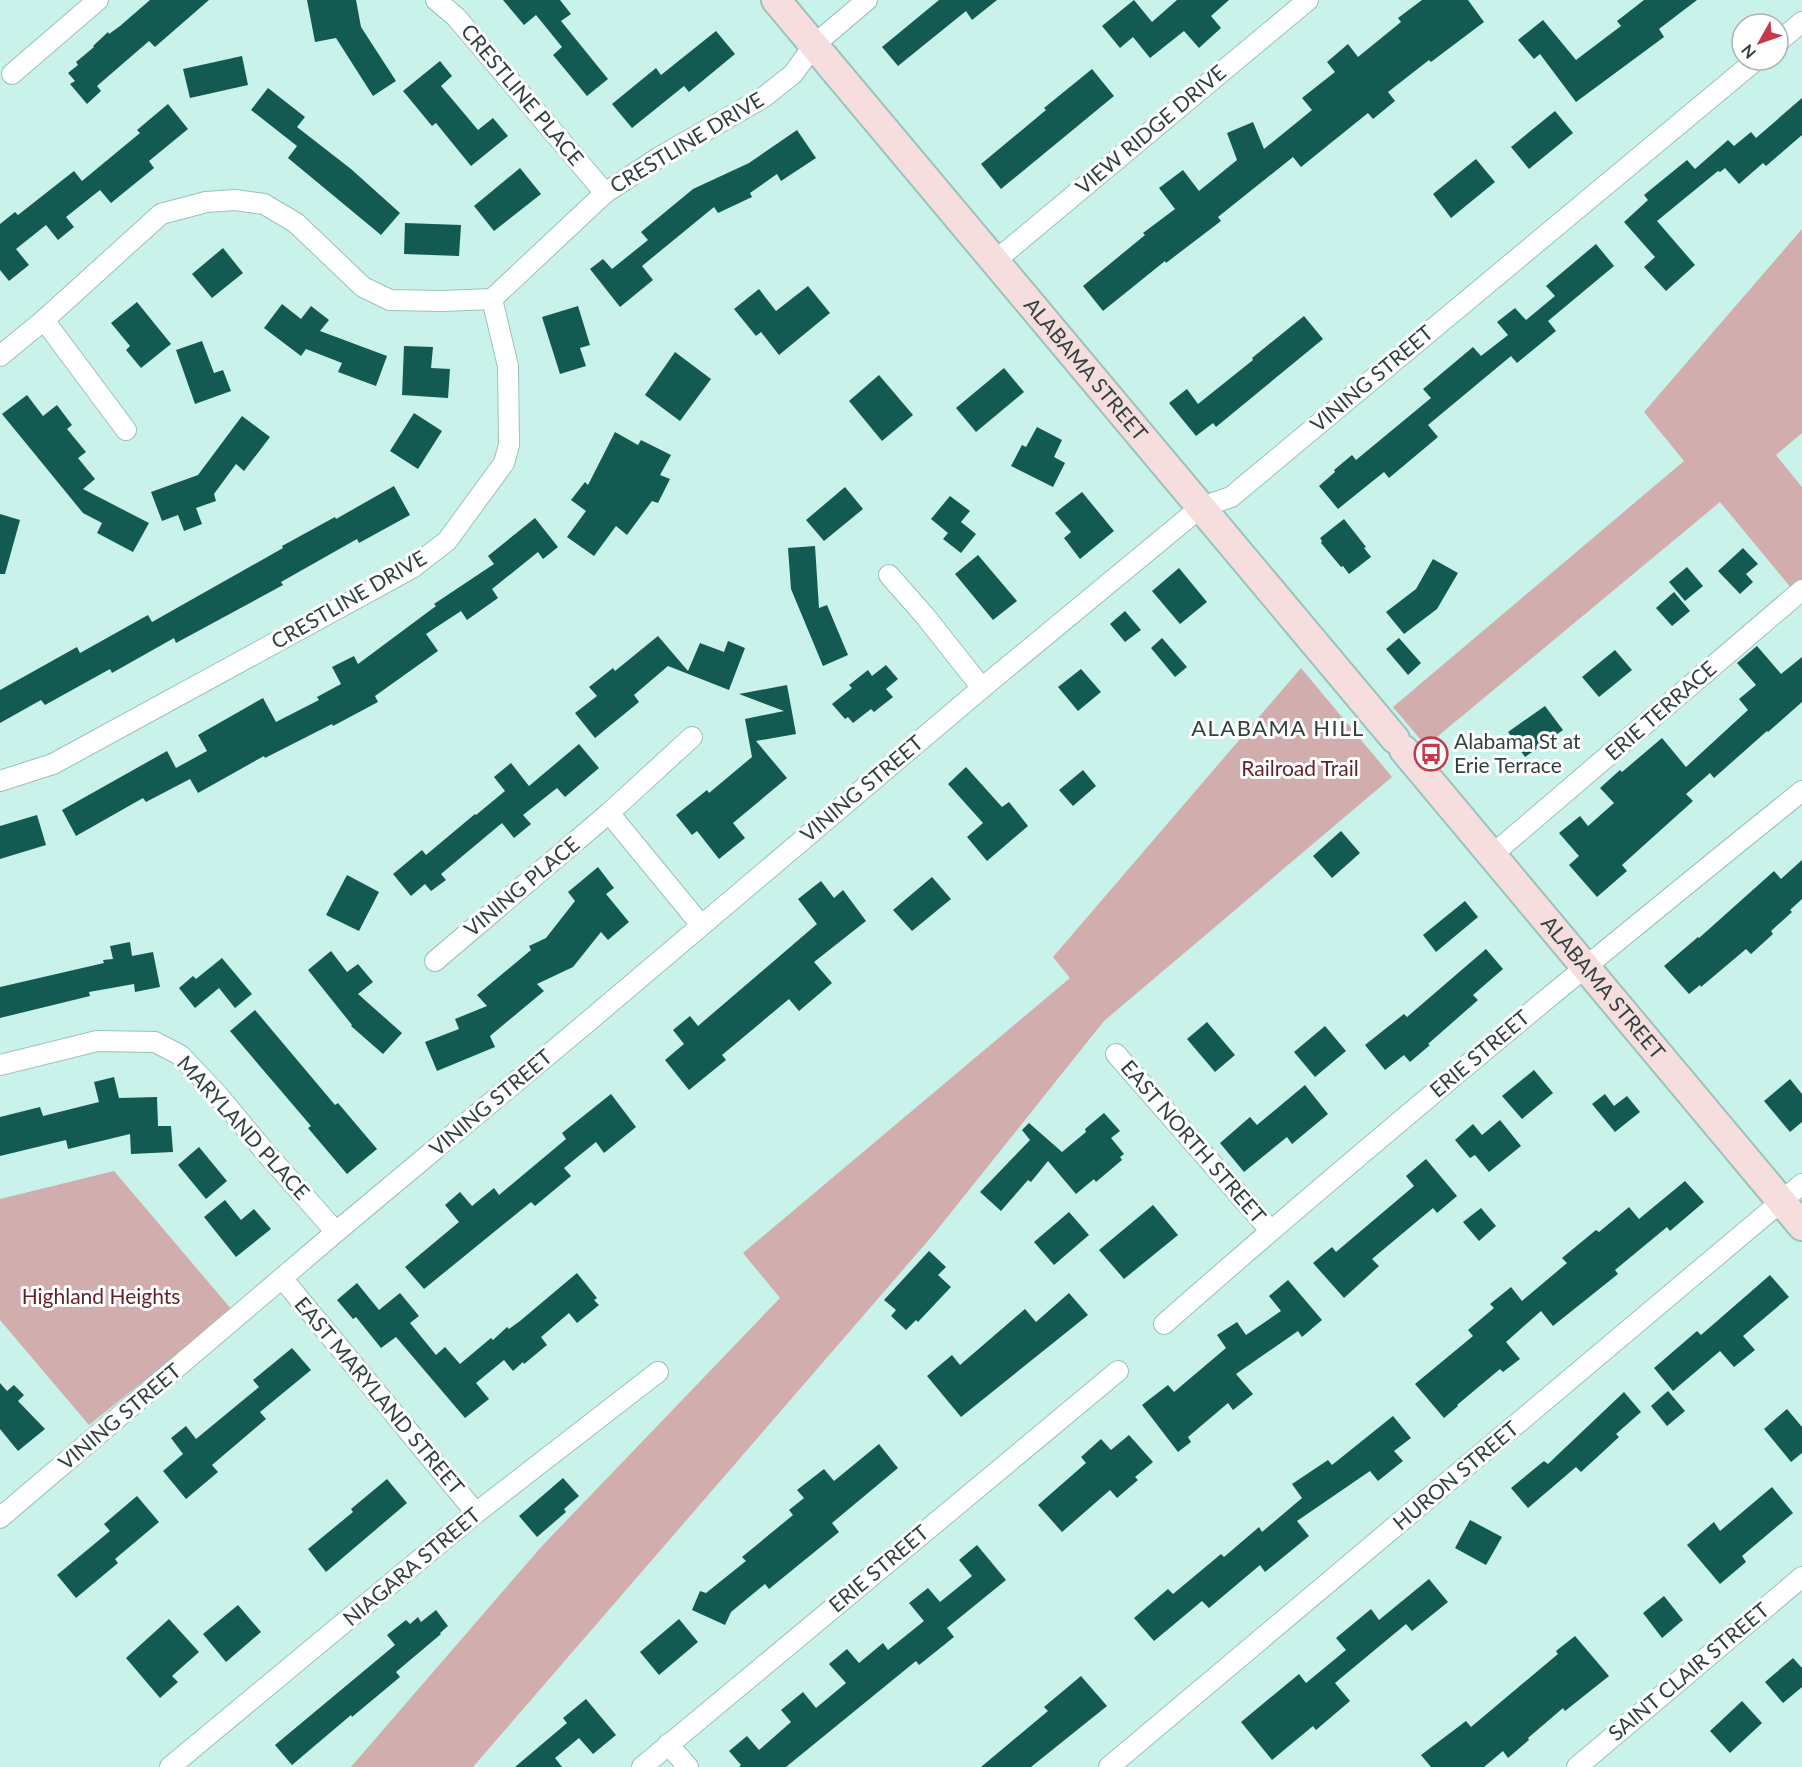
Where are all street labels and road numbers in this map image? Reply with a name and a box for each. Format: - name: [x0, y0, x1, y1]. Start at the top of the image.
- street label: CRESTLINE PLACE: [457, 18, 590, 170]
- street label: VIEW RIDGE DRIVE: [1070, 59, 1230, 199]
- street label: CRESTLINE DRIVE: [605, 86, 768, 197]
- street label: ALABAMA STREET: [1020, 292, 1154, 446]
- street label: VINING STREET: [1305, 319, 1438, 436]
- street label: CRESTLINE DRIVE: [266, 544, 430, 653]
- street label: ERIE TERRACE: [1599, 655, 1721, 765]
- street label: VINING STREET: [795, 729, 928, 846]
- street label: VINING PLACE: [459, 831, 584, 941]
- street label: ALABAMA STREET: [1537, 910, 1671, 1064]
- street label: ERIE STREET: [1424, 1004, 1534, 1102]
- street label: VINING STREET: [424, 1043, 557, 1160]
- street label: MARYLAND PLACE: [173, 1050, 315, 1204]
- street label: EAST NORTH STREET: [1117, 1054, 1272, 1228]
- street label: EAST MARYLAND STREET: [290, 1291, 471, 1499]
- street label: VINING STREET: [53, 1357, 186, 1474]
- street label: HURON STREET: [1387, 1415, 1523, 1535]
- street label: NIAGARA STREET: [338, 1501, 485, 1630]
- street label: ERIE STREET: [823, 1519, 933, 1617]
- street label: SAINT CLAIR STREET: [1603, 1596, 1774, 1745]

